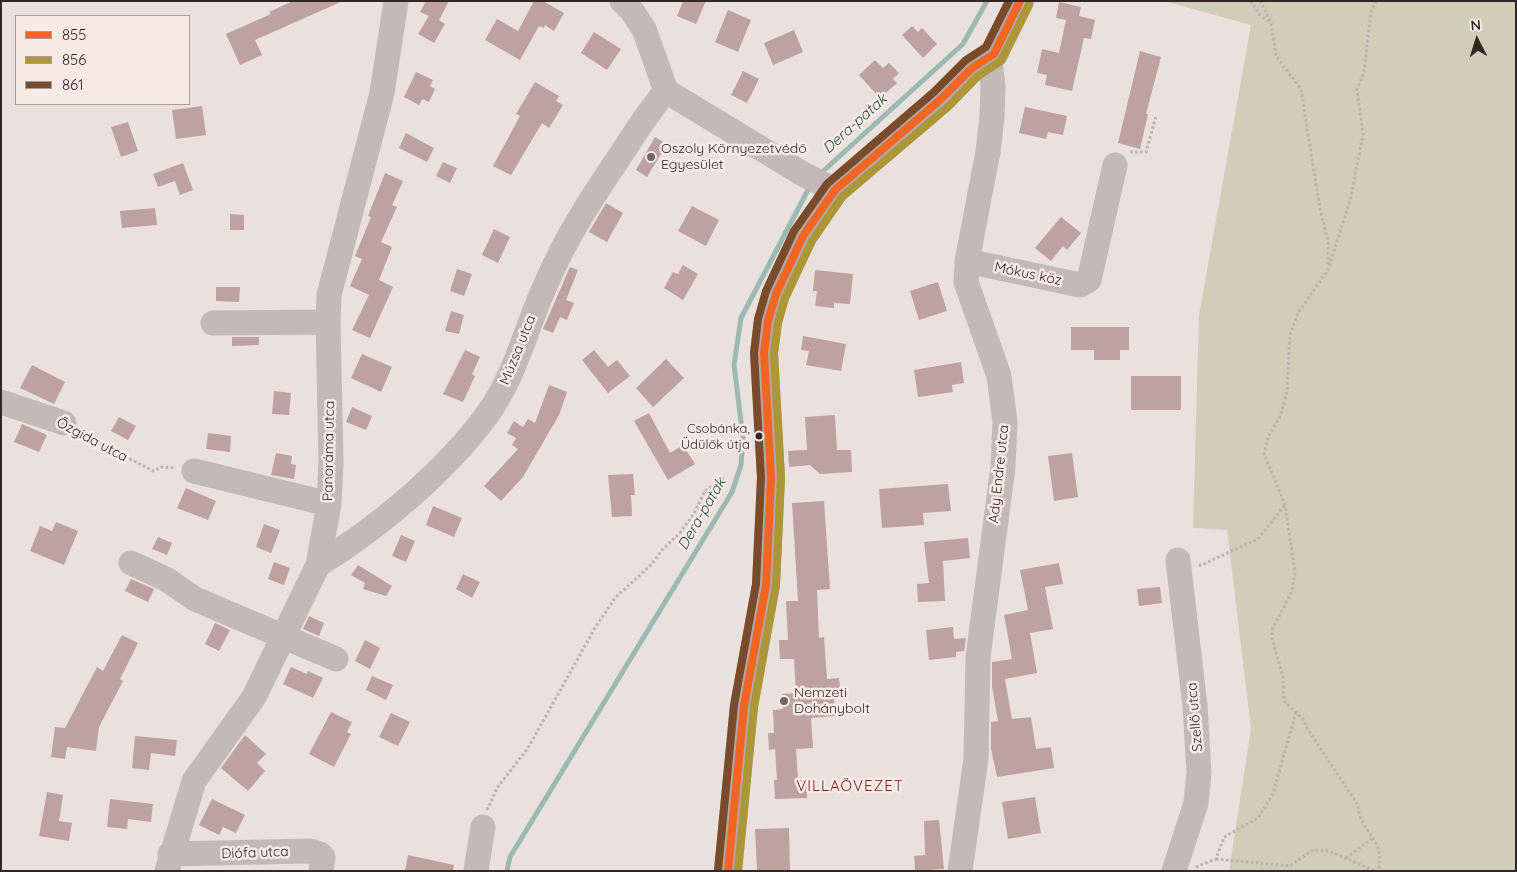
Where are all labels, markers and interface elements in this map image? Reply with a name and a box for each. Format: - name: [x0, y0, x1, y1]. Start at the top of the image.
- legend: [15, 15, 190, 105]
- north arrow: [1452, 15, 1502, 65]
- text: N: [1470, 16, 1482, 34]
- text: 855: [62, 25, 86, 44]
- text: 856: [62, 50, 86, 69]
- text: 861: [62, 75, 84, 94]
- water label: Dera-patak: [819, 90, 891, 158]
- place label: Oszoly Környezetvédő Egyesület: [661, 141, 807, 174]
- marker: Oszoly Környezetvédő Egyesület: [645, 151, 657, 163]
- street label: Mókus köz: [993, 259, 1063, 289]
- street label: Múzsa utca: [496, 313, 540, 387]
- street label: Panoráma utca: [320, 401, 338, 501]
- street label: Őzgida utca: [53, 414, 131, 466]
- place label: Csobánka, Üdülők útja: [681, 421, 750, 452]
- street label: Ady Endre utca: [985, 424, 1013, 524]
- marker: Csobánka, Üdülők útja: [754, 431, 764, 441]
- water label: Dera-patak: [674, 475, 730, 553]
- street label: Szellő utca: [1184, 682, 1206, 752]
- place label: Nemzeti Dohánybolt: [794, 685, 870, 718]
- marker: Nemzeti Dohánybolt: [778, 695, 790, 707]
- district label: VILLAÖVEZET: [795, 777, 905, 795]
- street label: Diófa utca: [221, 843, 289, 863]

